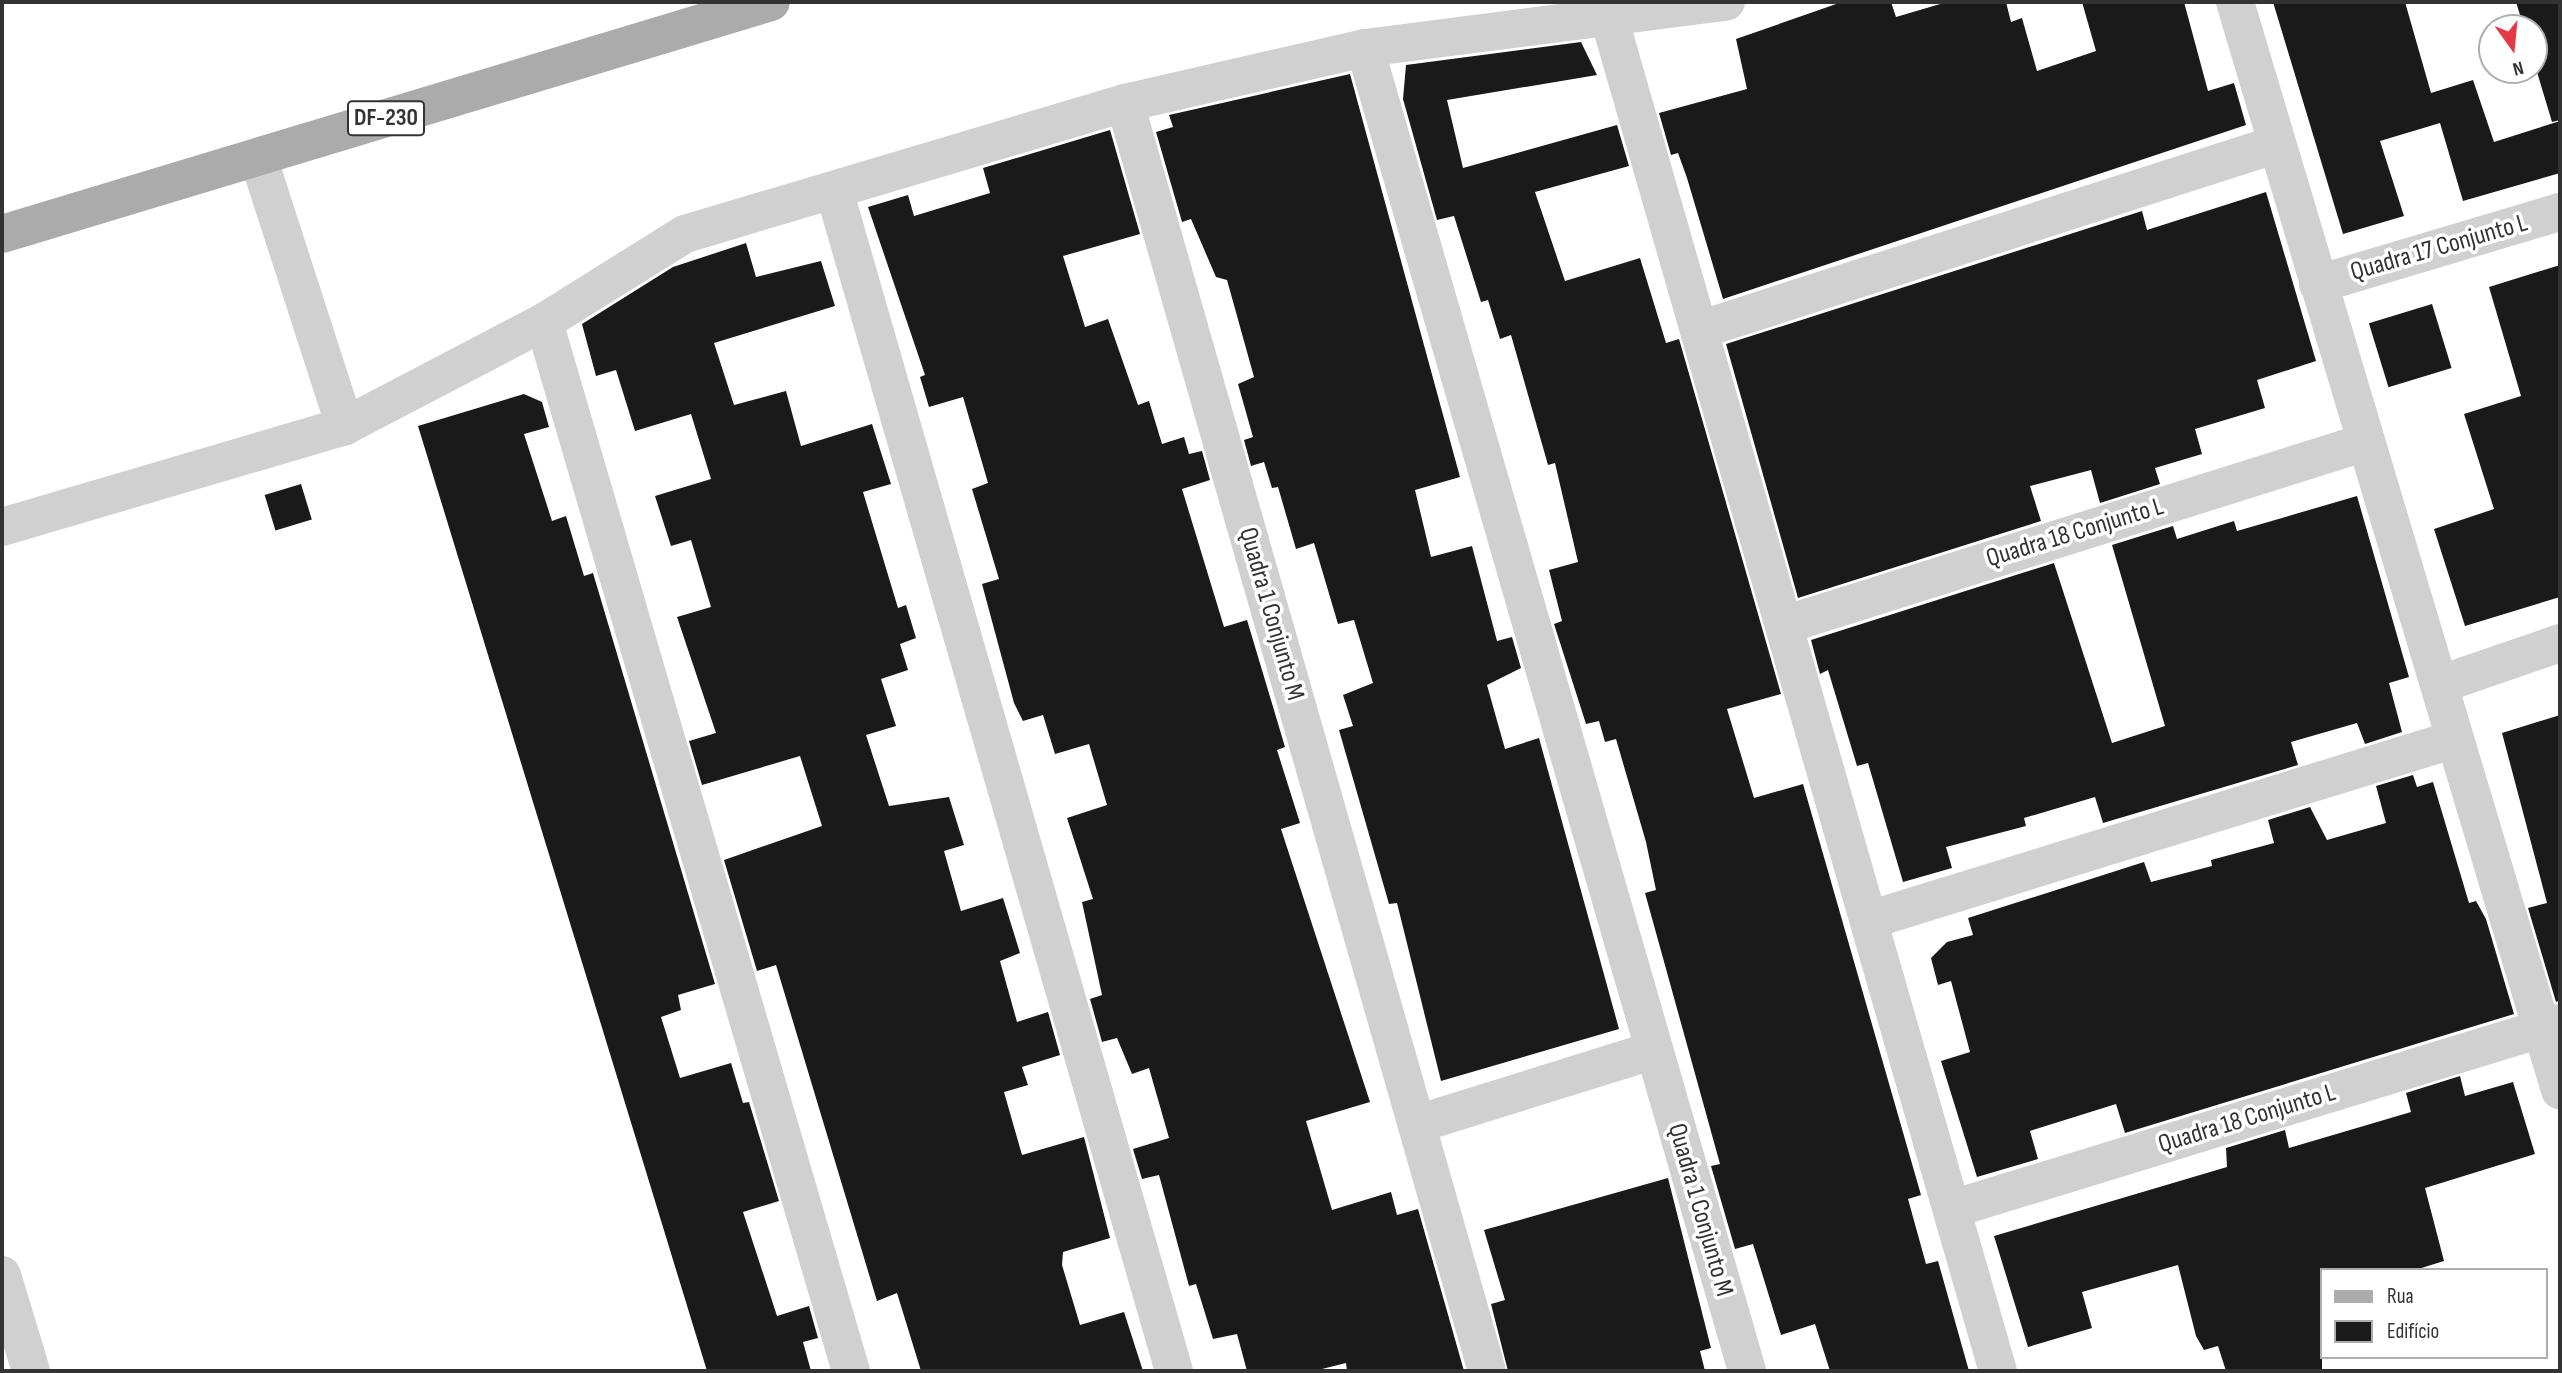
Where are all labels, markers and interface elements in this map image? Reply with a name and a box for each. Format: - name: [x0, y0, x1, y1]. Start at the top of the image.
- north arrow: [2478, 14, 2548, 84]
- text: N: [2510, 55, 2526, 80]
- road number: DF-230: [346, 98, 426, 138]
- street label: Quadra 17 Conjunto L: [2347, 208, 2531, 288]
- street label: Quadra 18 Conjunto L: [1983, 491, 2167, 575]
- street label: Quadra 1 Conjunto M: [1231, 524, 1311, 704]
- street label: Quadra 18 Conjunto L: [2155, 1077, 2339, 1161]
- street label: Quadra 1 Conjunto M: [1660, 1120, 1740, 1300]
- legend: [2320, 1268, 2548, 1359]
- text: Rua: [2387, 1284, 2414, 1309]
- text: Edifício: [2387, 1319, 2439, 1344]

